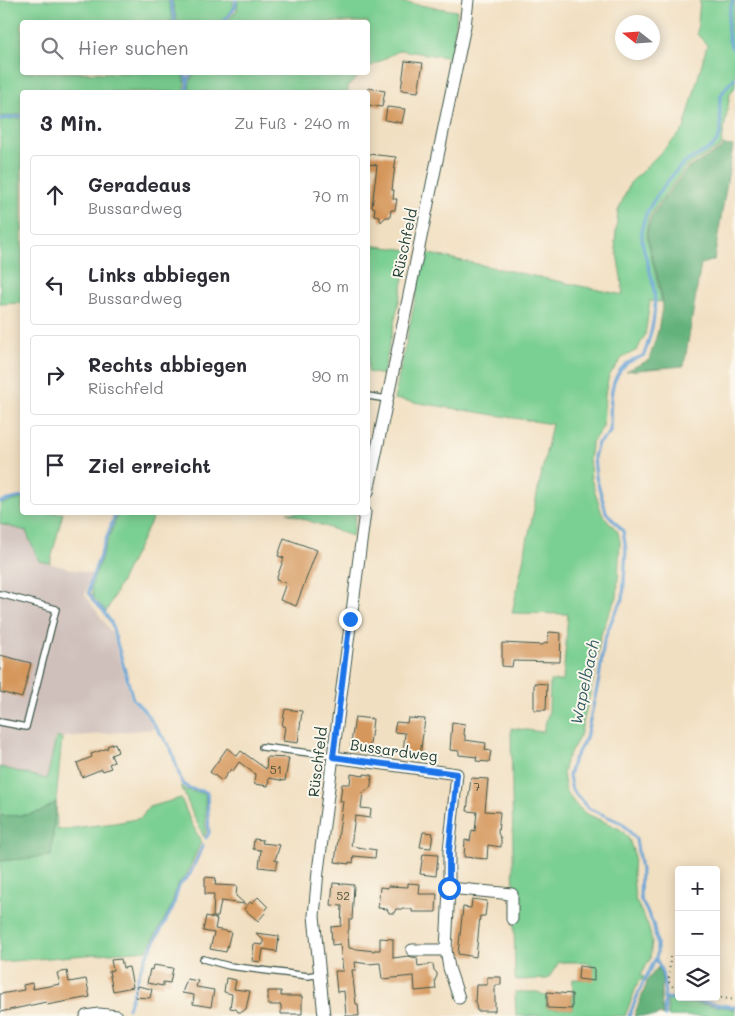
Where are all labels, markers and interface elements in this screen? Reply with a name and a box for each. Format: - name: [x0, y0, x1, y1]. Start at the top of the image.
- north arrow: [615, 15, 660, 60]
- search box: [20, 20, 370, 75]
- icon: search: [38, 34, 66, 62]
- text: Hier suchen: [78, 35, 189, 60]
- text: 3 Min.: [40, 109, 103, 136]
- text: Zu Fuß · 240 m: [234, 112, 350, 133]
- text: Geradeaus: [88, 172, 191, 197]
- icon: ahead: [41, 181, 69, 209]
- text: 70 m: [312, 185, 349, 206]
- text: Bussardweg: [88, 197, 182, 218]
- street label: Rüschfeld: [387, 206, 421, 280]
- text: Links abbiegen: [88, 262, 230, 287]
- icon: left: [41, 271, 69, 299]
- text: 80 m: [312, 275, 349, 296]
- text: Bussardweg: [88, 287, 182, 308]
- text: Rechts abbiegen: [88, 352, 247, 377]
- icon: right: [41, 361, 69, 389]
- text: 90 m: [312, 365, 349, 386]
- text: Rüschfeld: [88, 377, 164, 398]
- icon: arrive: [41, 451, 69, 479]
- text: Ziel erreicht: [88, 453, 211, 478]
- route end: [339, 608, 362, 631]
- water label: Wapelbach: [565, 638, 603, 726]
- street label: Rüschfeld: [303, 726, 331, 798]
- street label: Bussardweg: [349, 734, 439, 766]
- house number: 51: [270, 761, 282, 777]
- house number: 7: [474, 778, 481, 794]
- map controls: [675, 866, 720, 1001]
- button: +: [675, 866, 720, 911]
- route start: [438, 877, 461, 900]
- house number: 52: [336, 887, 350, 903]
- button: −: [675, 911, 720, 956]
- button: layers: [675, 956, 720, 1001]

